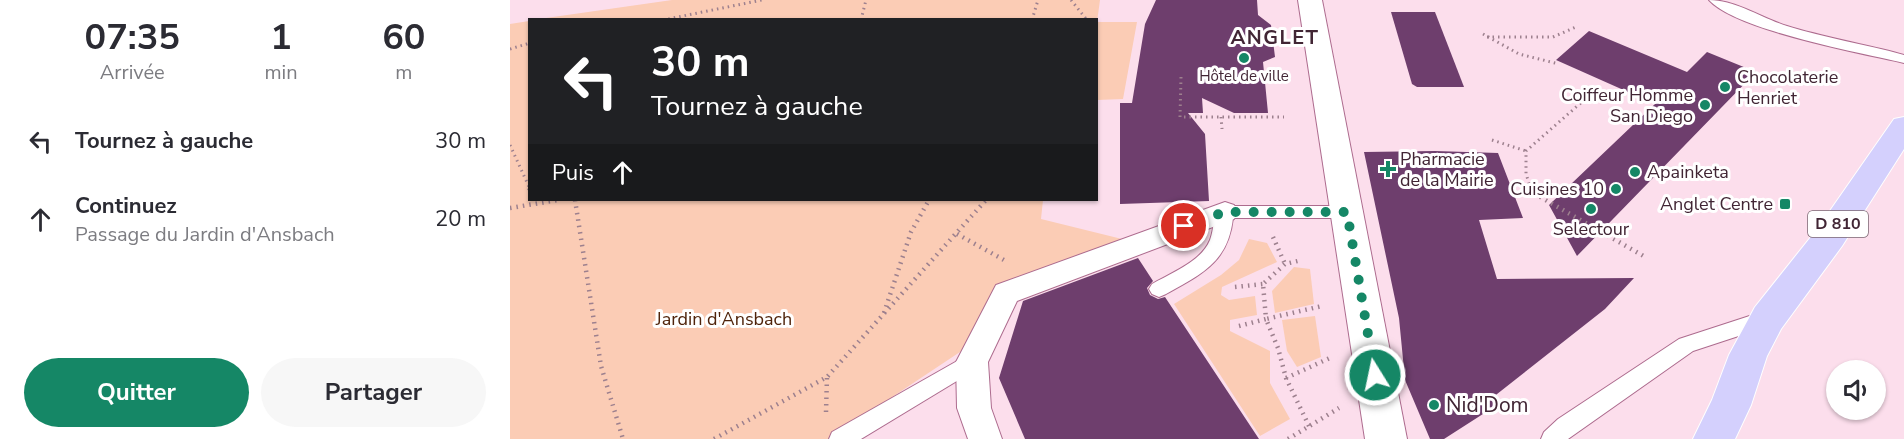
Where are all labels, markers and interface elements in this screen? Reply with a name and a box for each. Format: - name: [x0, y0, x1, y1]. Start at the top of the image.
- text: 07:35: [85, 13, 180, 62]
- text: 1: [270, 13, 292, 62]
- text: 60: [382, 13, 425, 62]
- district label: ANGLET: [1230, 24, 1320, 51]
- text: 30 m: [651, 34, 750, 91]
- icon: left: [552, 42, 630, 120]
- marker: Hôtel de ville: [1237, 51, 1251, 65]
- text: Arrivée: [100, 59, 165, 86]
- text: min: [264, 59, 298, 86]
- text: m: [395, 59, 412, 86]
- place label: Chocolaterie Henriet: [1737, 65, 1838, 110]
- place label: Hôtel de ville: [1199, 66, 1289, 86]
- marker: Chocolaterie Henriet: [1718, 80, 1732, 94]
- place label: Coiffeur Homme San Diego: [1561, 83, 1693, 128]
- text: Tournez à gauche: [651, 88, 863, 125]
- marker: Coiffeur Homme San Diego: [1698, 98, 1712, 112]
- icon: left: [24, 125, 57, 158]
- text: Tournez à gauche: [75, 126, 253, 156]
- text: 30 m: [435, 126, 486, 156]
- place label: Pharmacie de la Mairie: [1400, 147, 1494, 192]
- icon: ahead: [606, 156, 639, 189]
- text: Puis: [552, 158, 594, 188]
- place label: Apainketa: [1647, 160, 1729, 184]
- marker: Pharmacie de la Mairie: [1381, 162, 1395, 176]
- marker: Apainketa: [1628, 165, 1642, 179]
- place label: Cuisines 10: [1510, 177, 1604, 201]
- marker: Cuisines 10: [1609, 182, 1623, 196]
- text: Continuez: [75, 191, 177, 221]
- place label: Anglet Centre: [1660, 192, 1773, 216]
- marker: Anglet Centre: [1778, 197, 1792, 211]
- pin: [1158, 200, 1209, 251]
- marker: Selectour: [1584, 202, 1598, 216]
- icon: ahead: [24, 203, 57, 236]
- text: 20 m: [435, 204, 486, 234]
- icon: arrive: [1167, 209, 1200, 242]
- road number: D 810: [1808, 211, 1868, 237]
- place label: Selectour: [1553, 217, 1630, 241]
- text: Passage du Jardin d'Ansbach: [75, 221, 335, 248]
- park label: Jardin d'Ansbach: [655, 307, 792, 331]
- position arrow: [1343, 343, 1407, 407]
- button: Quitter: [24, 358, 249, 427]
- button: Partager: [261, 358, 486, 427]
- map controls: [1826, 360, 1886, 420]
- button: sound: [1826, 360, 1886, 420]
- place label: Nid'Dom: [1446, 391, 1529, 419]
- marker: Nid'Dom: [1427, 398, 1441, 412]

